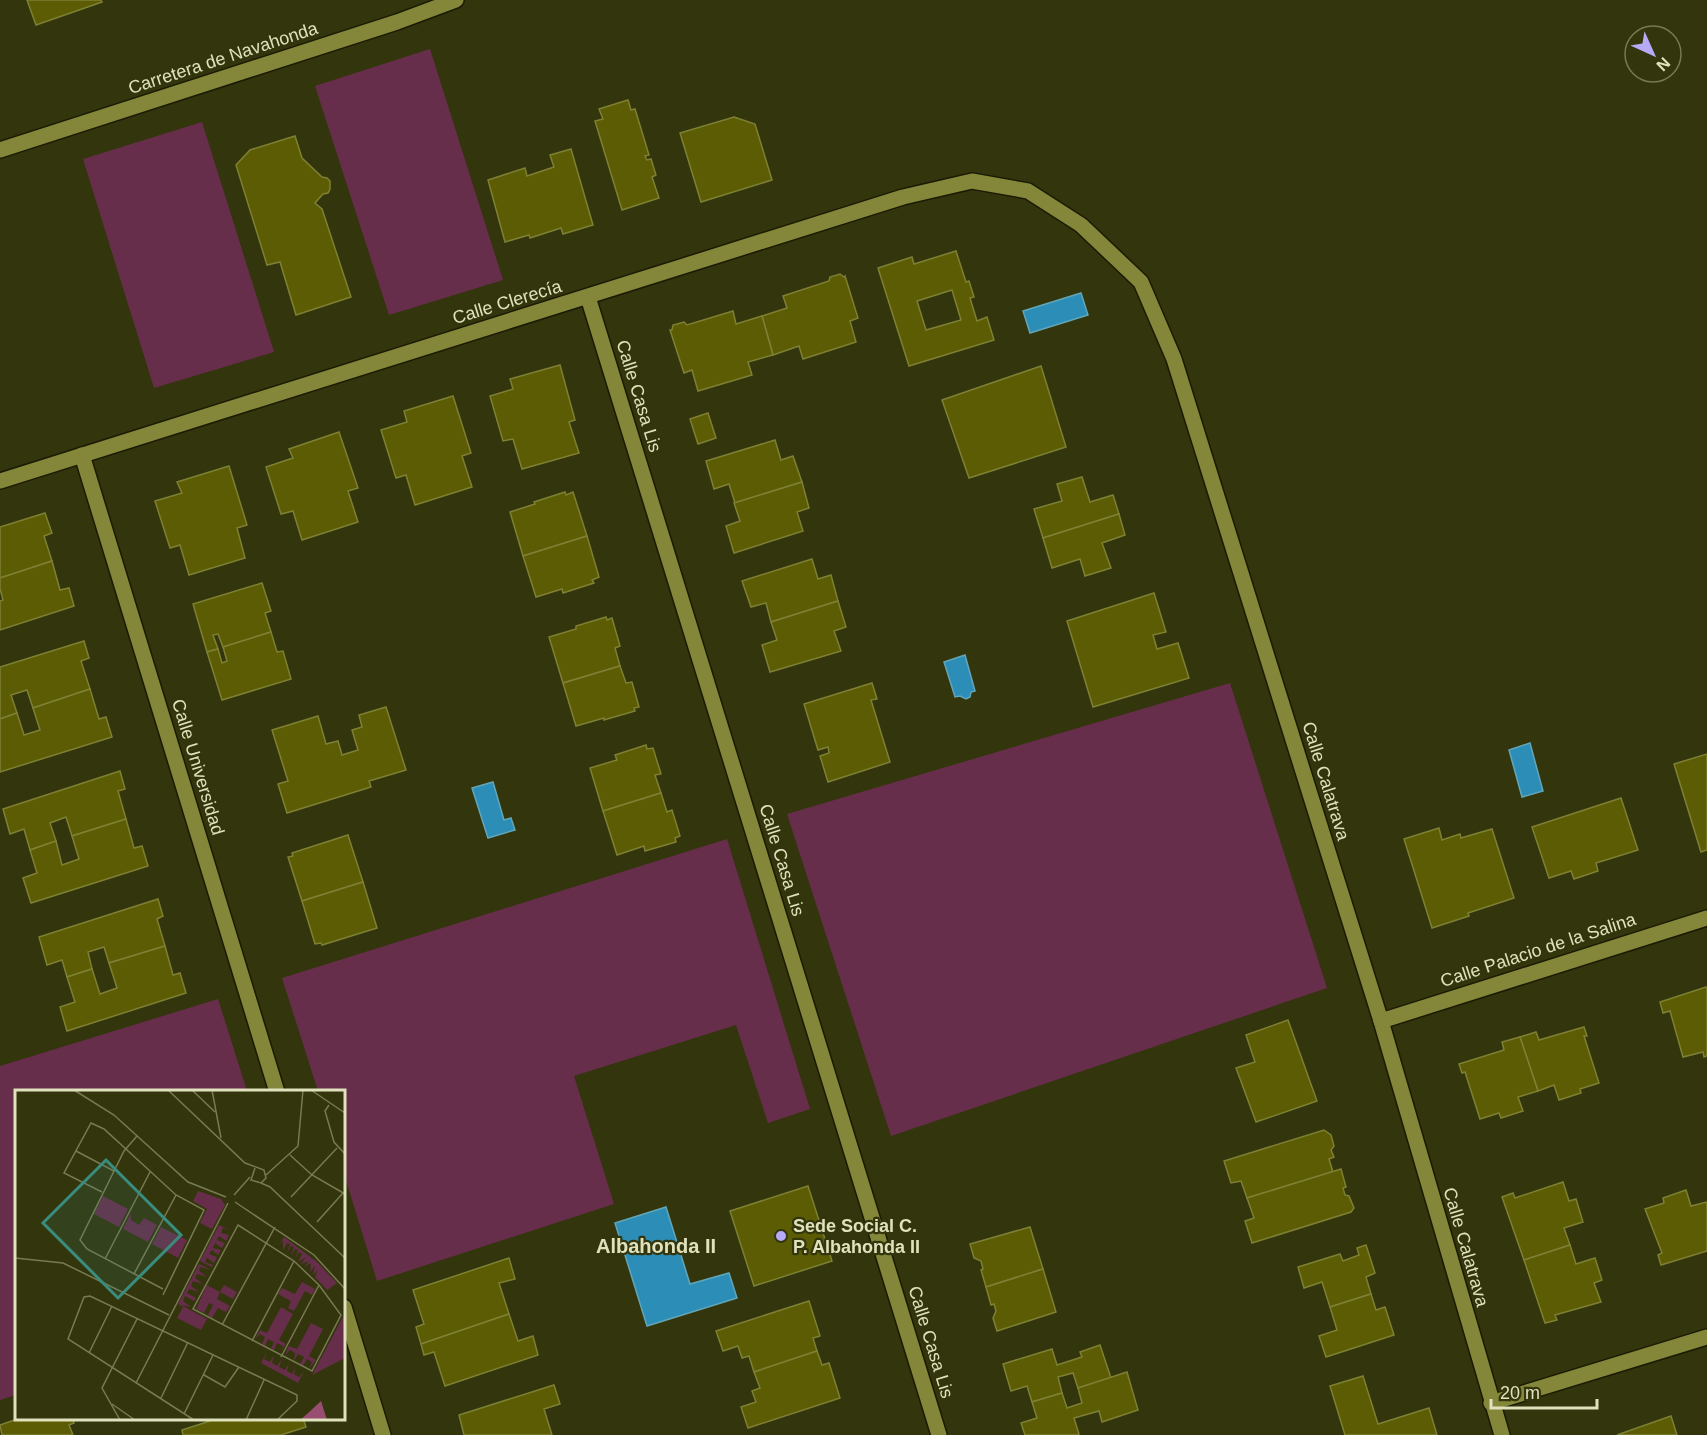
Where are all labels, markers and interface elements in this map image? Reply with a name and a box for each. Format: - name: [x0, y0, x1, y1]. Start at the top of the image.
- street label: Carretera de Navahonda: [126, 18, 321, 98]
- north arrow: [1623, 24, 1683, 84]
- text: N: [1653, 54, 1673, 74]
- street label: Calle Clerecía: [450, 276, 565, 328]
- street label: Calle Casa Lis: [612, 338, 666, 454]
- street label: Calle Universidad: [168, 697, 228, 837]
- street label: Calle Calatrava: [1298, 719, 1354, 844]
- street label: Calle Casa Lis: [755, 802, 809, 918]
- street label: Calle Palacio de la Salina: [1438, 909, 1639, 991]
- inset map: [15, 1090, 345, 1420]
- street label: Calle Calatrava: [1439, 1185, 1493, 1310]
- place label: Sede Social C. P. Albahonda II: [793, 1216, 920, 1257]
- marker: Sede Social C. P. Albahonda II: [774, 1229, 788, 1243]
- district label: Albahonda II: [596, 1235, 716, 1257]
- street label: Calle Casa Lis: [904, 1284, 958, 1400]
- scale bar: [1491, 1372, 1598, 1410]
- text: 20 m: [1500, 1383, 1540, 1403]

